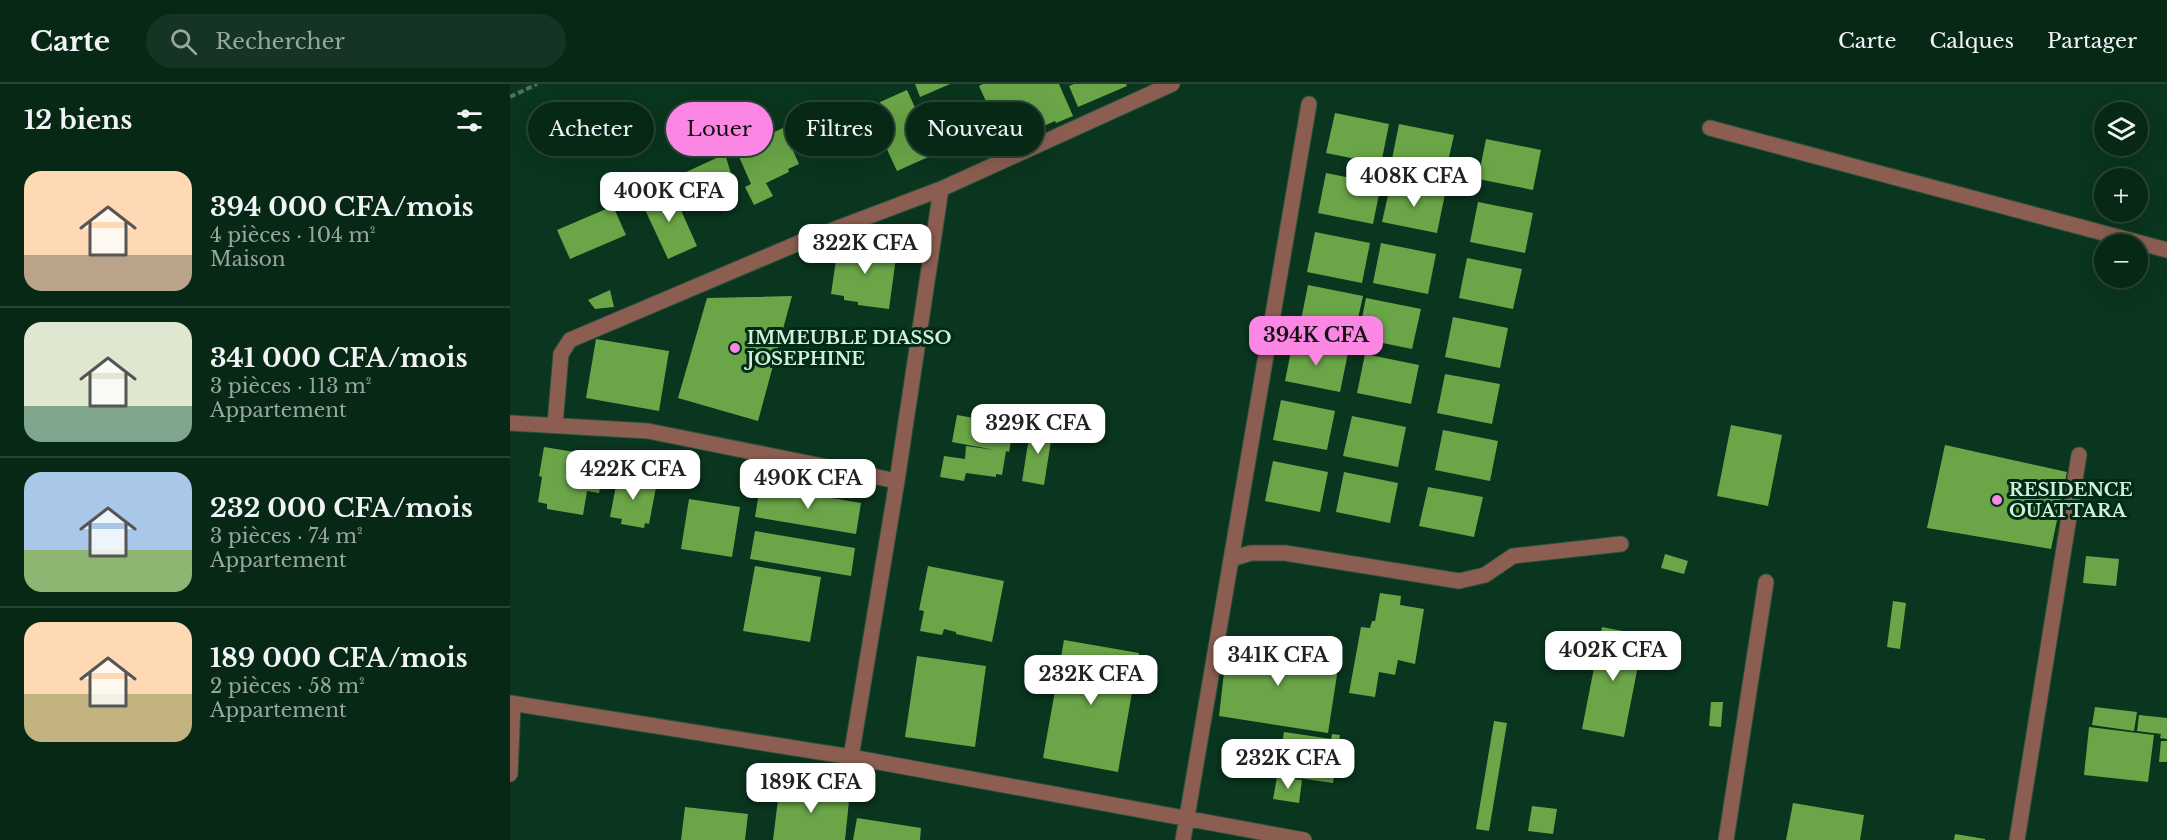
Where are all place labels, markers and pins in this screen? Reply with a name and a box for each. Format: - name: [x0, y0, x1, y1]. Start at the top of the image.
- pin: 408K CFA: [1352, 157, 1476, 208]
- pin: 400K CFA: [607, 172, 731, 223]
- pin: 322K CFA: [803, 224, 927, 275]
- pin: 394K CFA: [1254, 316, 1378, 367]
- place label: IMMEUBLE DIASSO JOSEPHINE: [743, 327, 951, 370]
- marker: IMMEUBLE DIASSO JOSEPHINE: [728, 341, 742, 355]
- pin: 329K CFA: [976, 404, 1100, 455]
- pin: 422K CFA: [571, 450, 695, 501]
- pin: 490K CFA: [746, 459, 870, 510]
- place label: RESIDENCE OUATTARA: [2009, 479, 2133, 522]
- marker: RESIDENCE OUATTARA: [1990, 493, 2004, 507]
- pin: 402K CFA: [1551, 631, 1675, 682]
- pin: 341K CFA: [1216, 636, 1340, 687]
- pin: 232K CFA: [1029, 655, 1153, 706]
- pin: 232K CFA: [1226, 739, 1350, 790]
- pin: 189K CFA: [749, 763, 873, 814]

